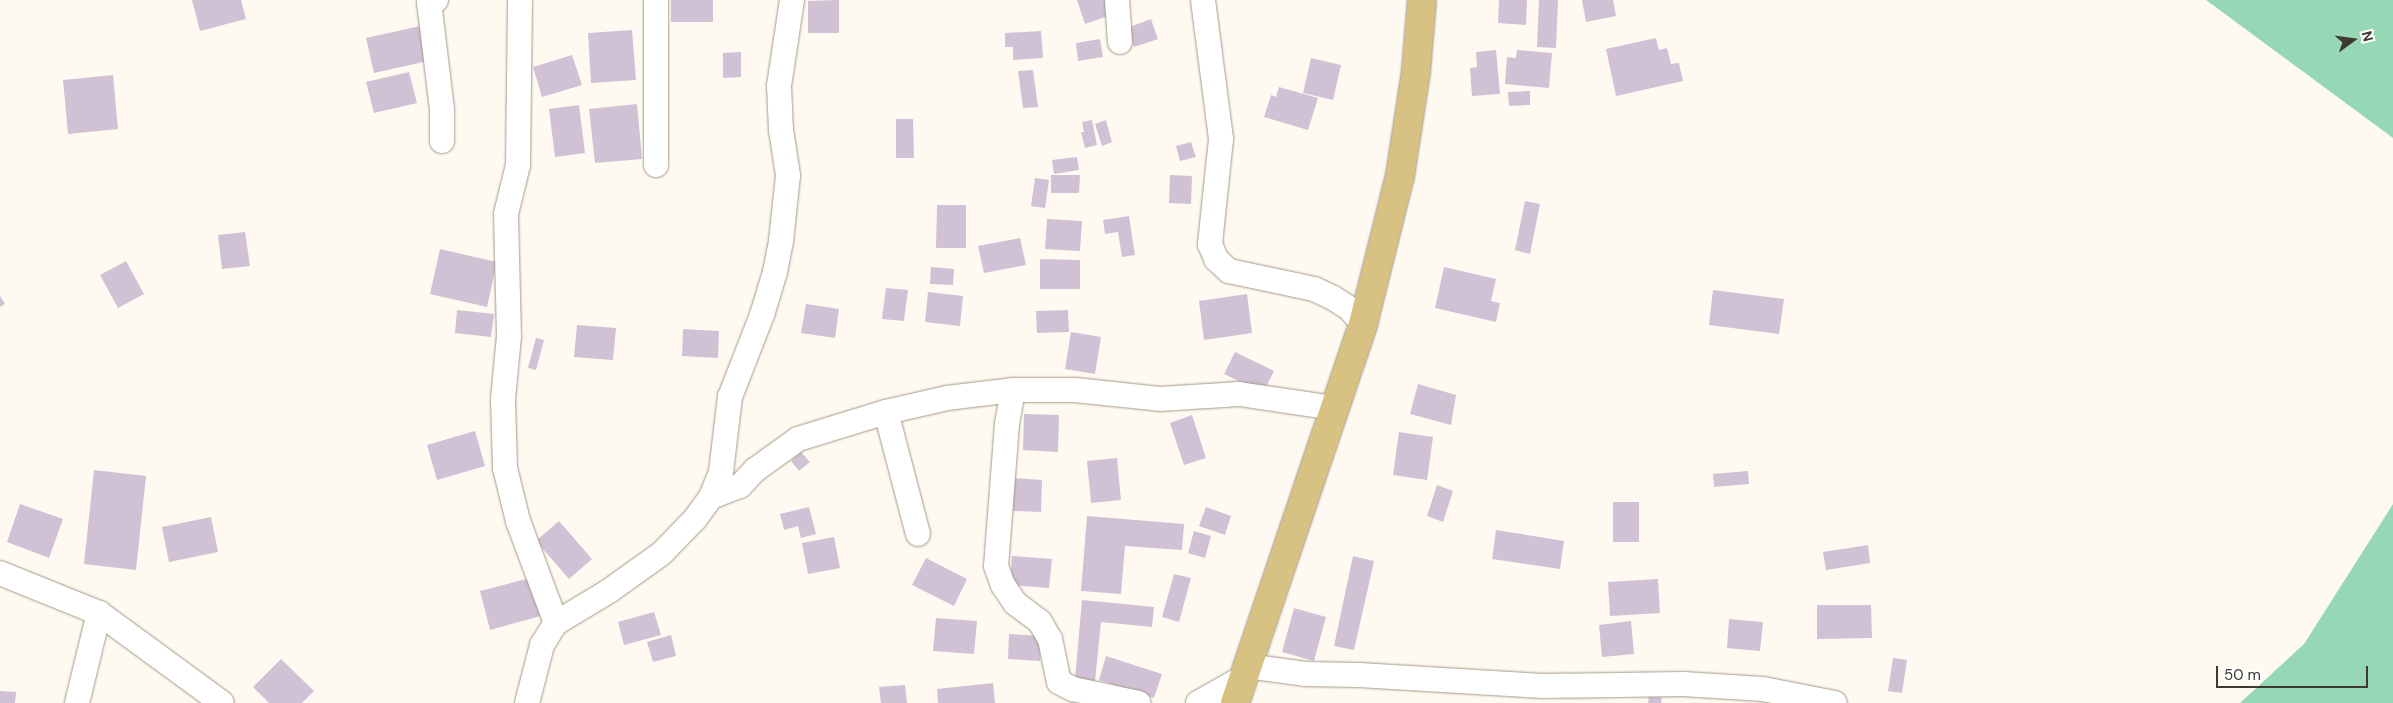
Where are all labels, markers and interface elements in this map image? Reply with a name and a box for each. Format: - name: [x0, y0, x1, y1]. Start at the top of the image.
- north arrow: [2328, 15, 2378, 65]
- text: N: [2358, 29, 2378, 44]
- scale bar: [2218, 656, 2370, 688]
- text: 50 m: [2224, 665, 2261, 685]

